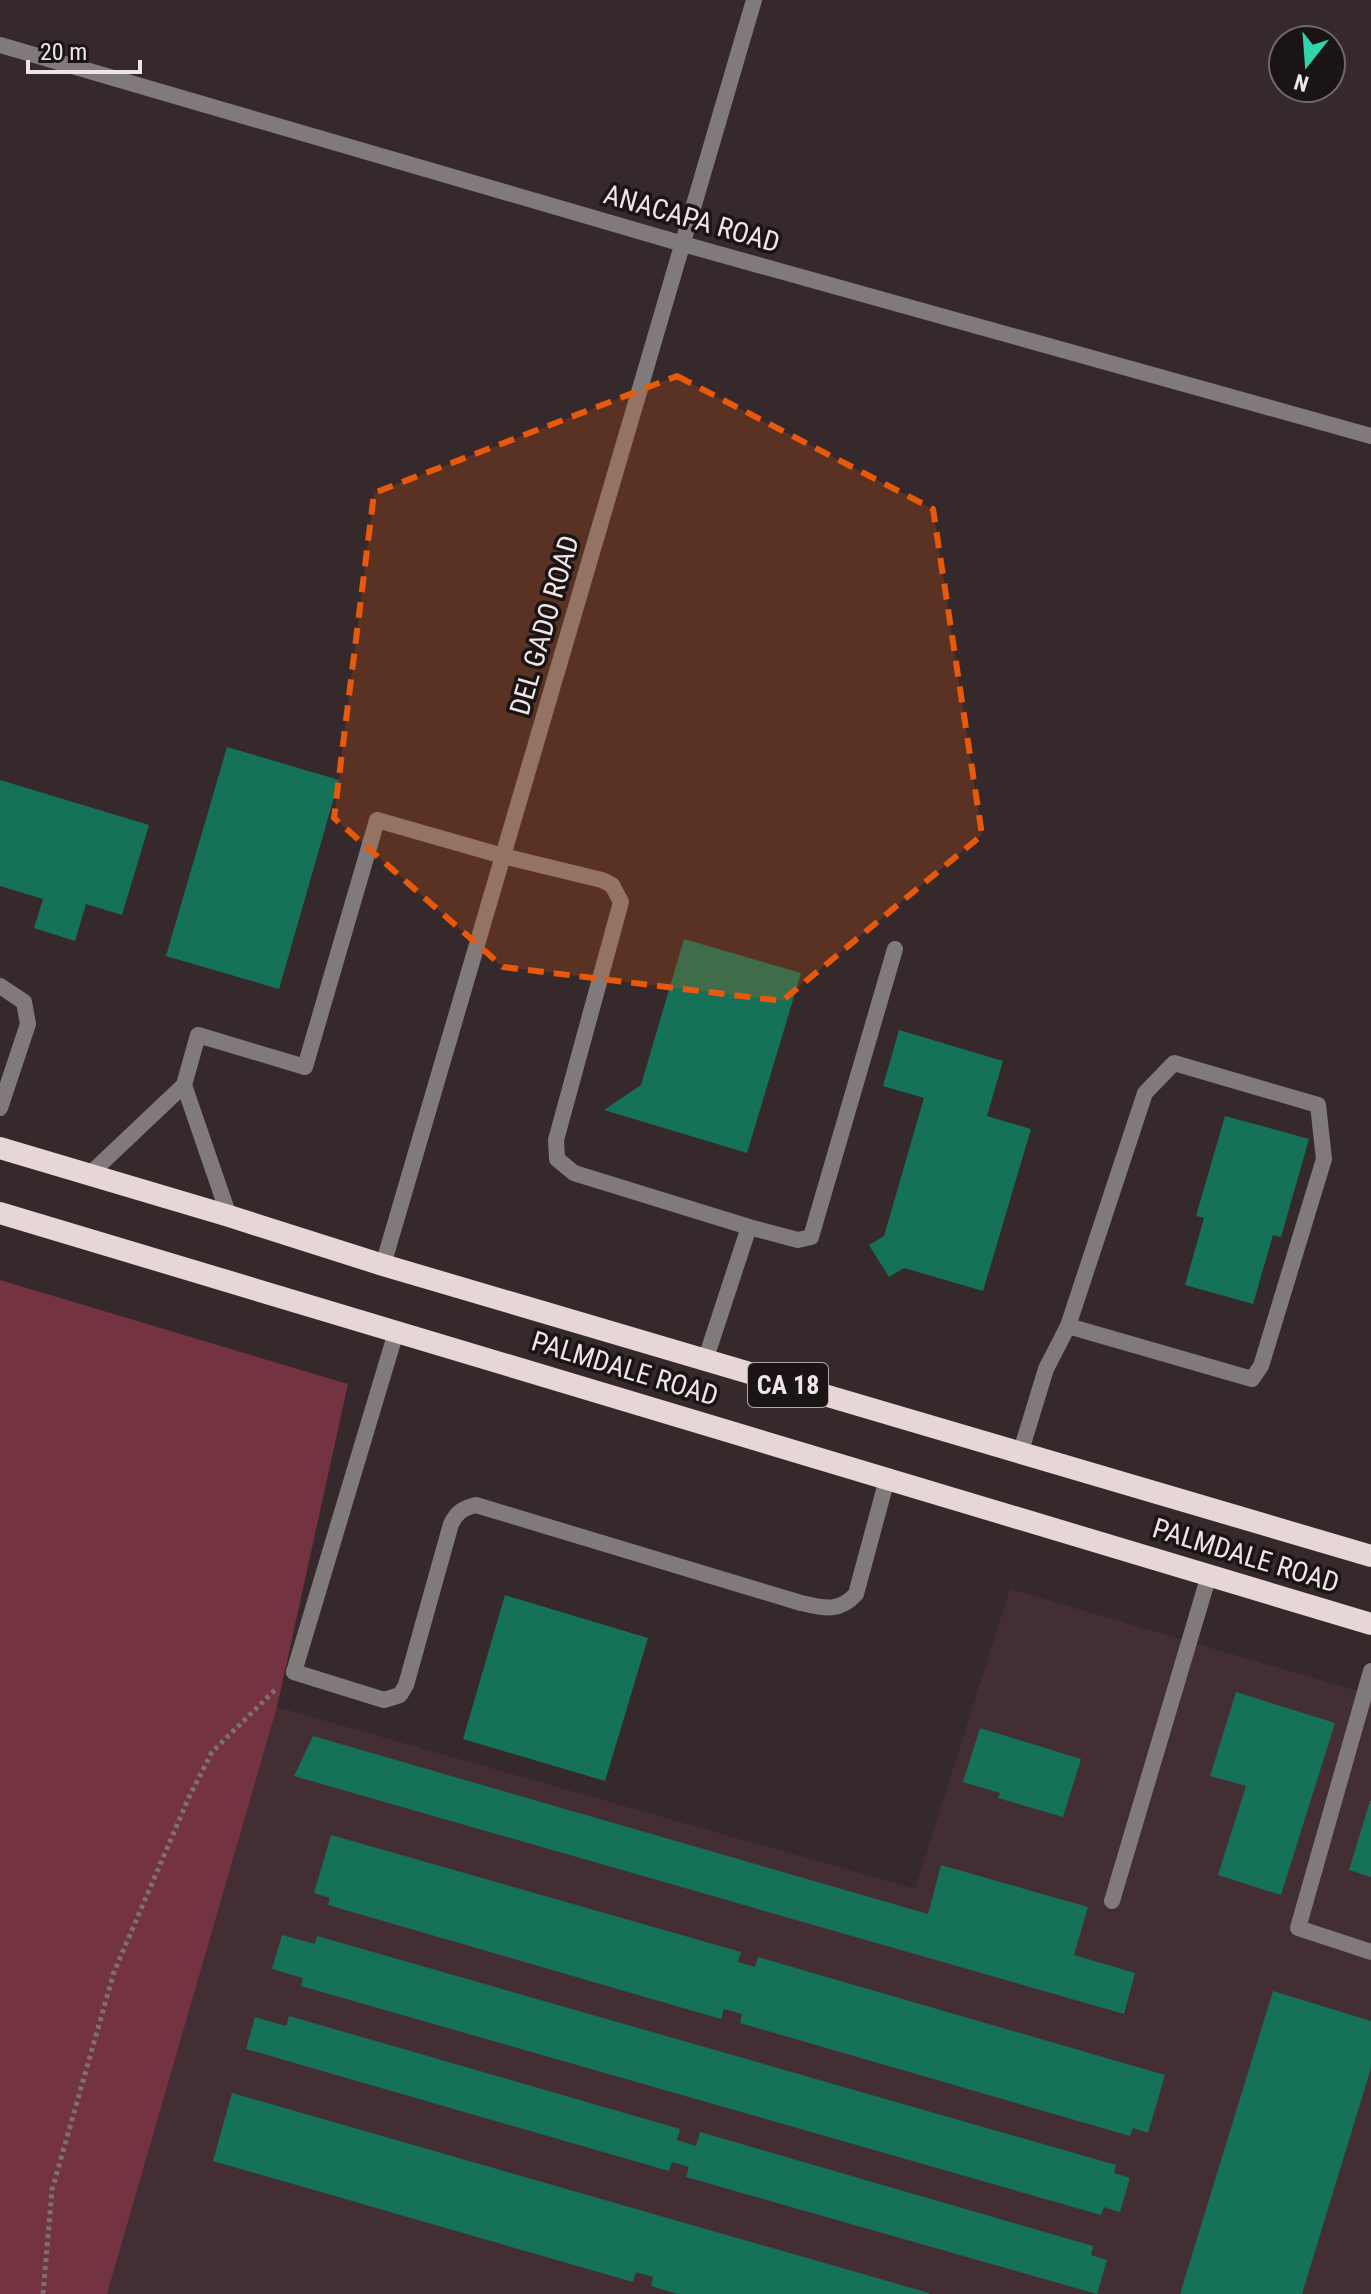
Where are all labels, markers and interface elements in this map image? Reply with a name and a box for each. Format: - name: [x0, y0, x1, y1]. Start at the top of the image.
- scale bar: [28, 24, 140, 74]
- north arrow: [1267, 24, 1347, 104]
- text: 20 m: [40, 38, 87, 66]
- text: N: [1291, 69, 1311, 97]
- street label: ANACAPA ROAD: [600, 178, 784, 259]
- street label: DEL GADO ROAD: [503, 532, 586, 719]
- street label: PALMDALE ROAD: [528, 1324, 722, 1413]
- road number: CA 18: [748, 1363, 828, 1407]
- street label: PALMDALE ROAD: [1149, 1511, 1343, 1600]

